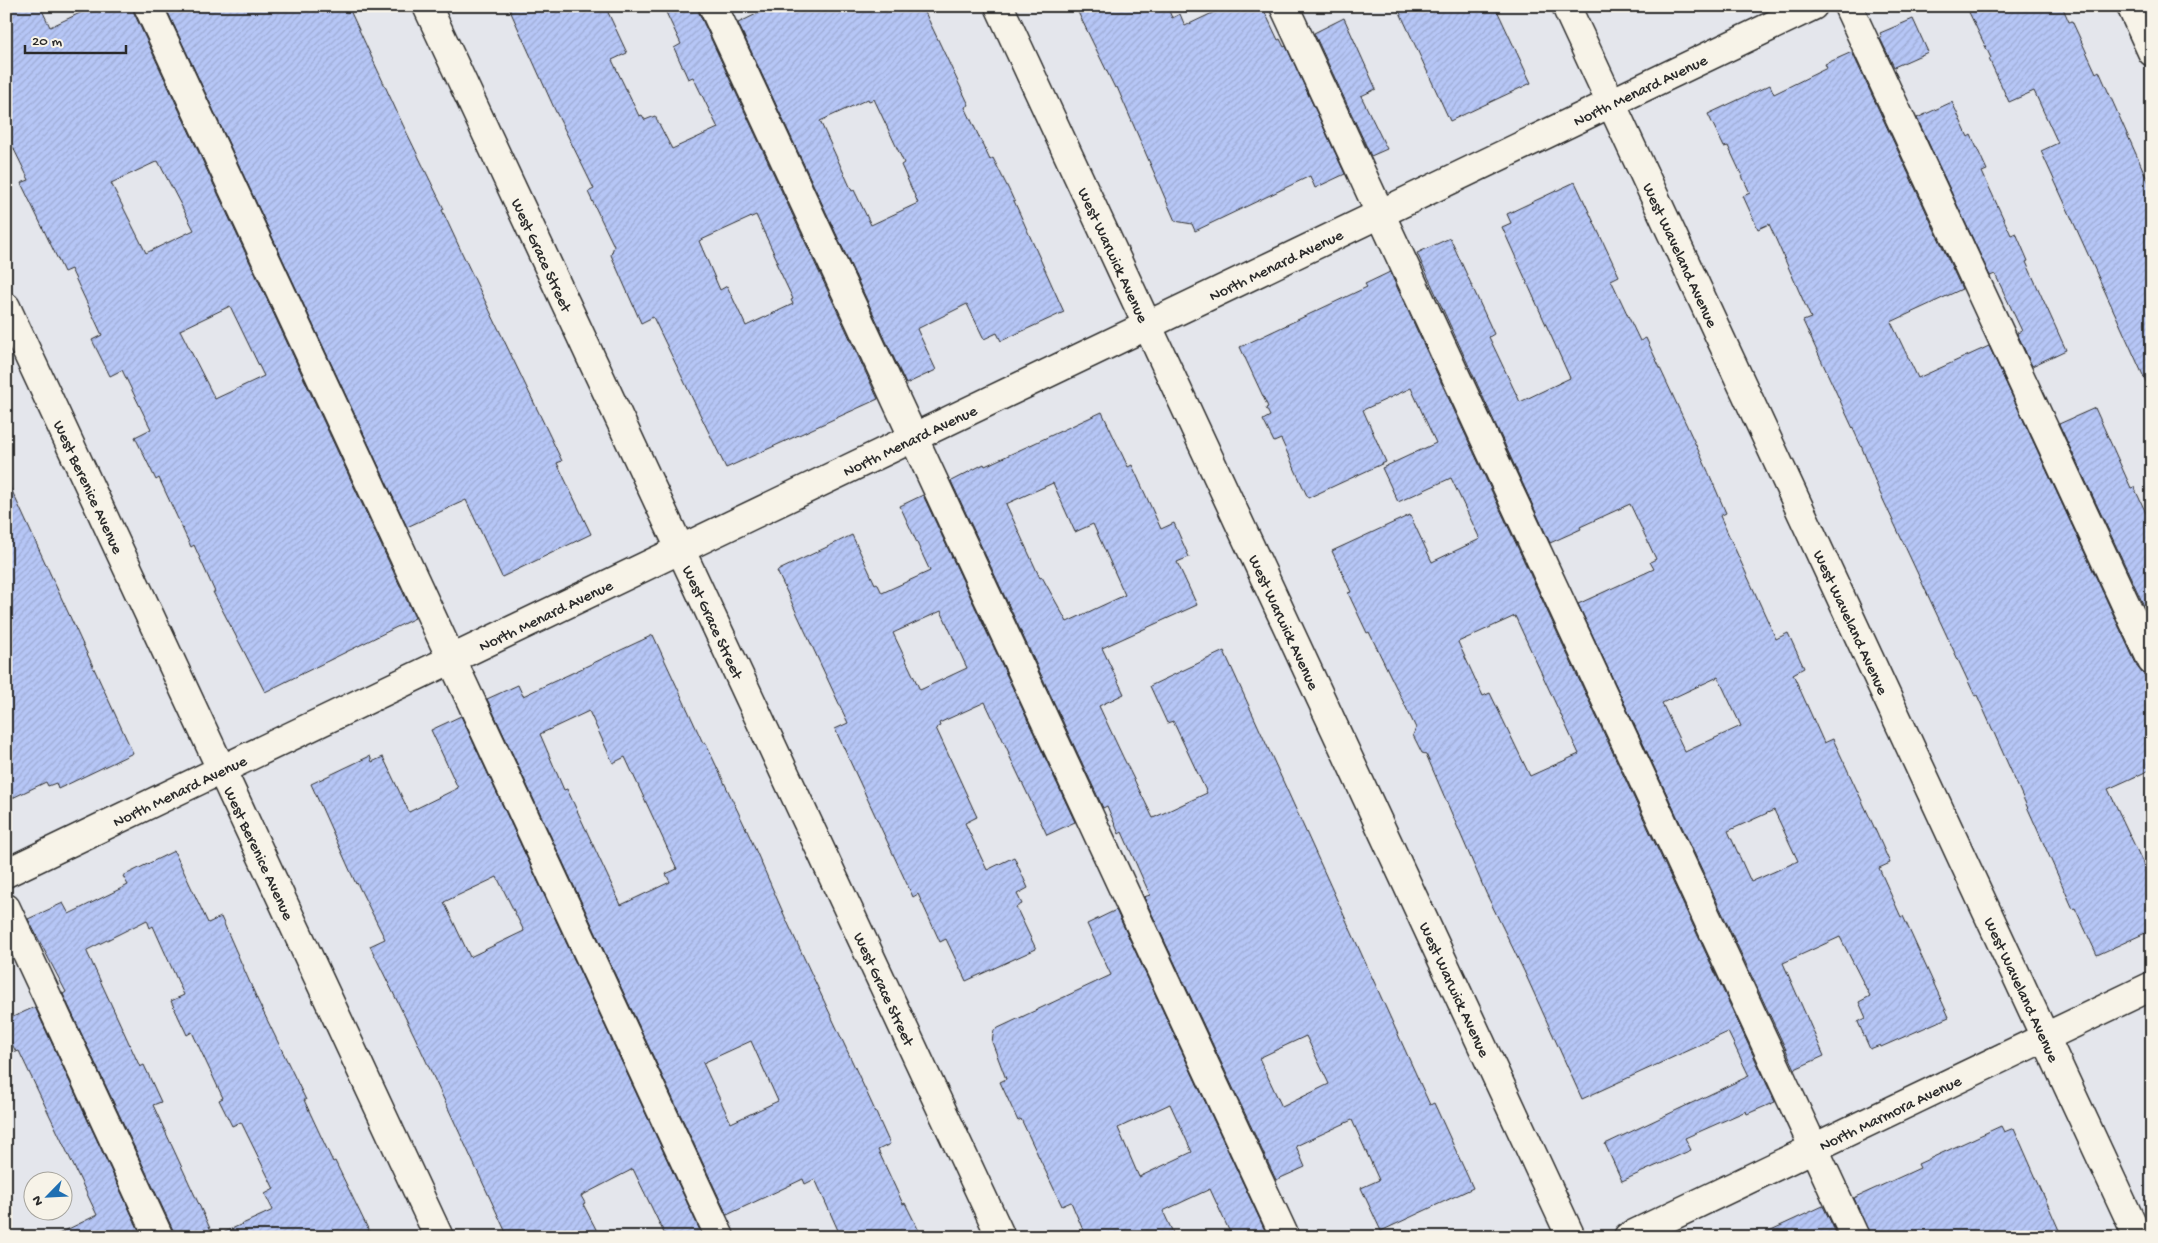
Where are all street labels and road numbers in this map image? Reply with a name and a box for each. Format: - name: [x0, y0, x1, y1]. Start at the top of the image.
- street label: North Menard Avenue: [1571, 52, 1712, 133]
- street label: West Waveland Avenue: [1637, 181, 1720, 332]
- street label: West Warwick Avenue: [1072, 185, 1151, 327]
- street label: West Grace Street: [505, 196, 575, 317]
- street label: North Menard Avenue: [1207, 227, 1348, 307]
- street label: North Menard Avenue: [841, 402, 982, 483]
- street label: West Berenice Avenue: [47, 418, 126, 558]
- street label: West Waveland Avenue: [1807, 548, 1891, 699]
- street label: West Warwick Avenue: [1242, 553, 1322, 694]
- street label: West Grace Street: [676, 563, 746, 684]
- street label: North Menard Avenue: [477, 577, 617, 658]
- street label: North Menard Avenue: [111, 753, 251, 833]
- street label: West Berenice Avenue: [218, 784, 296, 925]
- street label: West Waveland Avenue: [1978, 915, 2062, 1067]
- street label: West Warwick Avenue: [1413, 920, 1492, 1062]
- street label: West Grace Street: [847, 930, 917, 1051]
- street label: North Marmora Avenue: [1817, 1072, 1966, 1157]

